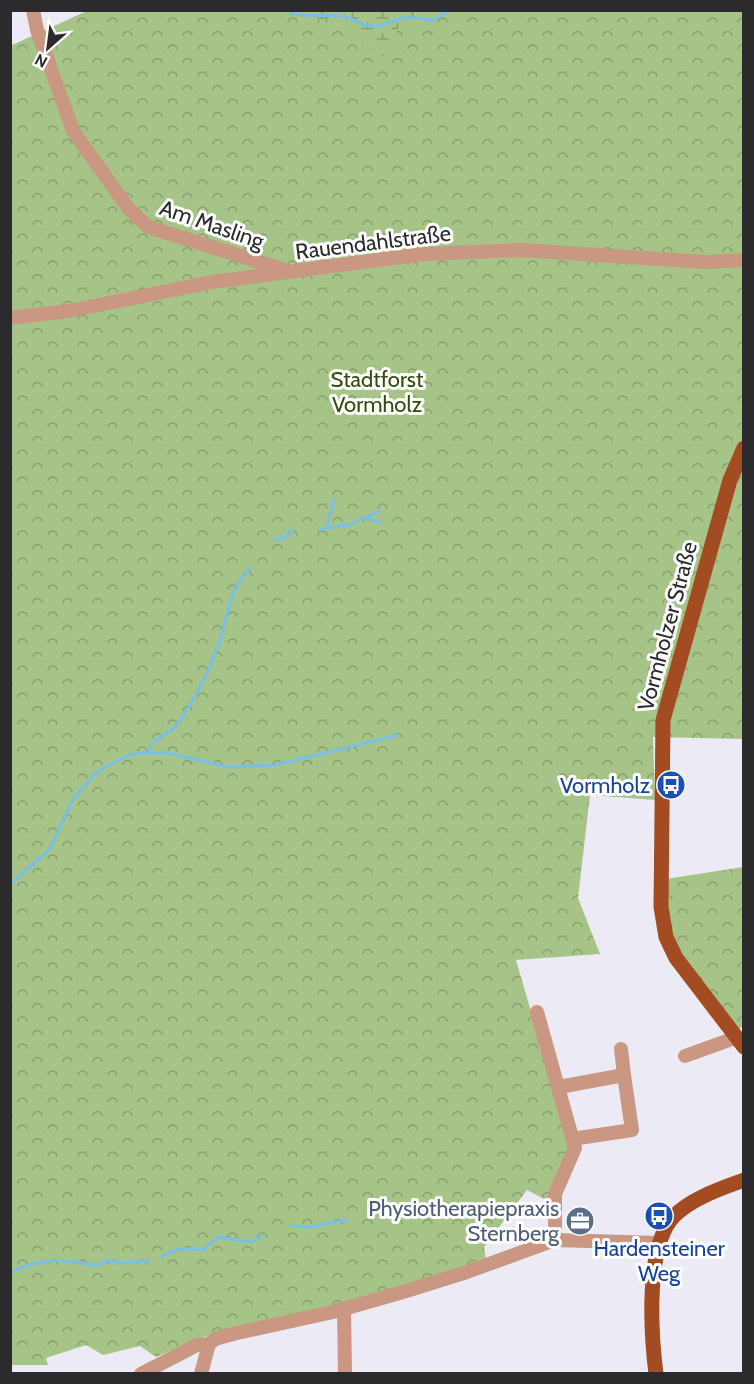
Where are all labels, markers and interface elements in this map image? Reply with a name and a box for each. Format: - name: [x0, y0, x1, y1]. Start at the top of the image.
- north arrow: [18, 18, 78, 78]
- text: N: [32, 50, 51, 72]
- street label: Am Masling: [156, 194, 268, 255]
- street label: Rauendahlstraße: [294, 220, 452, 265]
- park label: Stadtforst Vormholz: [331, 366, 424, 418]
- street label: Vormholzer Straße: [632, 539, 703, 714]
- bus stop icon: Vormholz: [655, 769, 687, 801]
- place label: Vormholz: [560, 772, 650, 799]
- place label: Physiotherapiepraxis Sternberg: [368, 1195, 560, 1247]
- bus stop icon: Hardensteiner Weg: [643, 1200, 675, 1232]
- office icon: Physiotherapiepraxis Sternberg: [564, 1205, 596, 1237]
- place label: Hardensteiner Weg: [593, 1235, 725, 1287]

